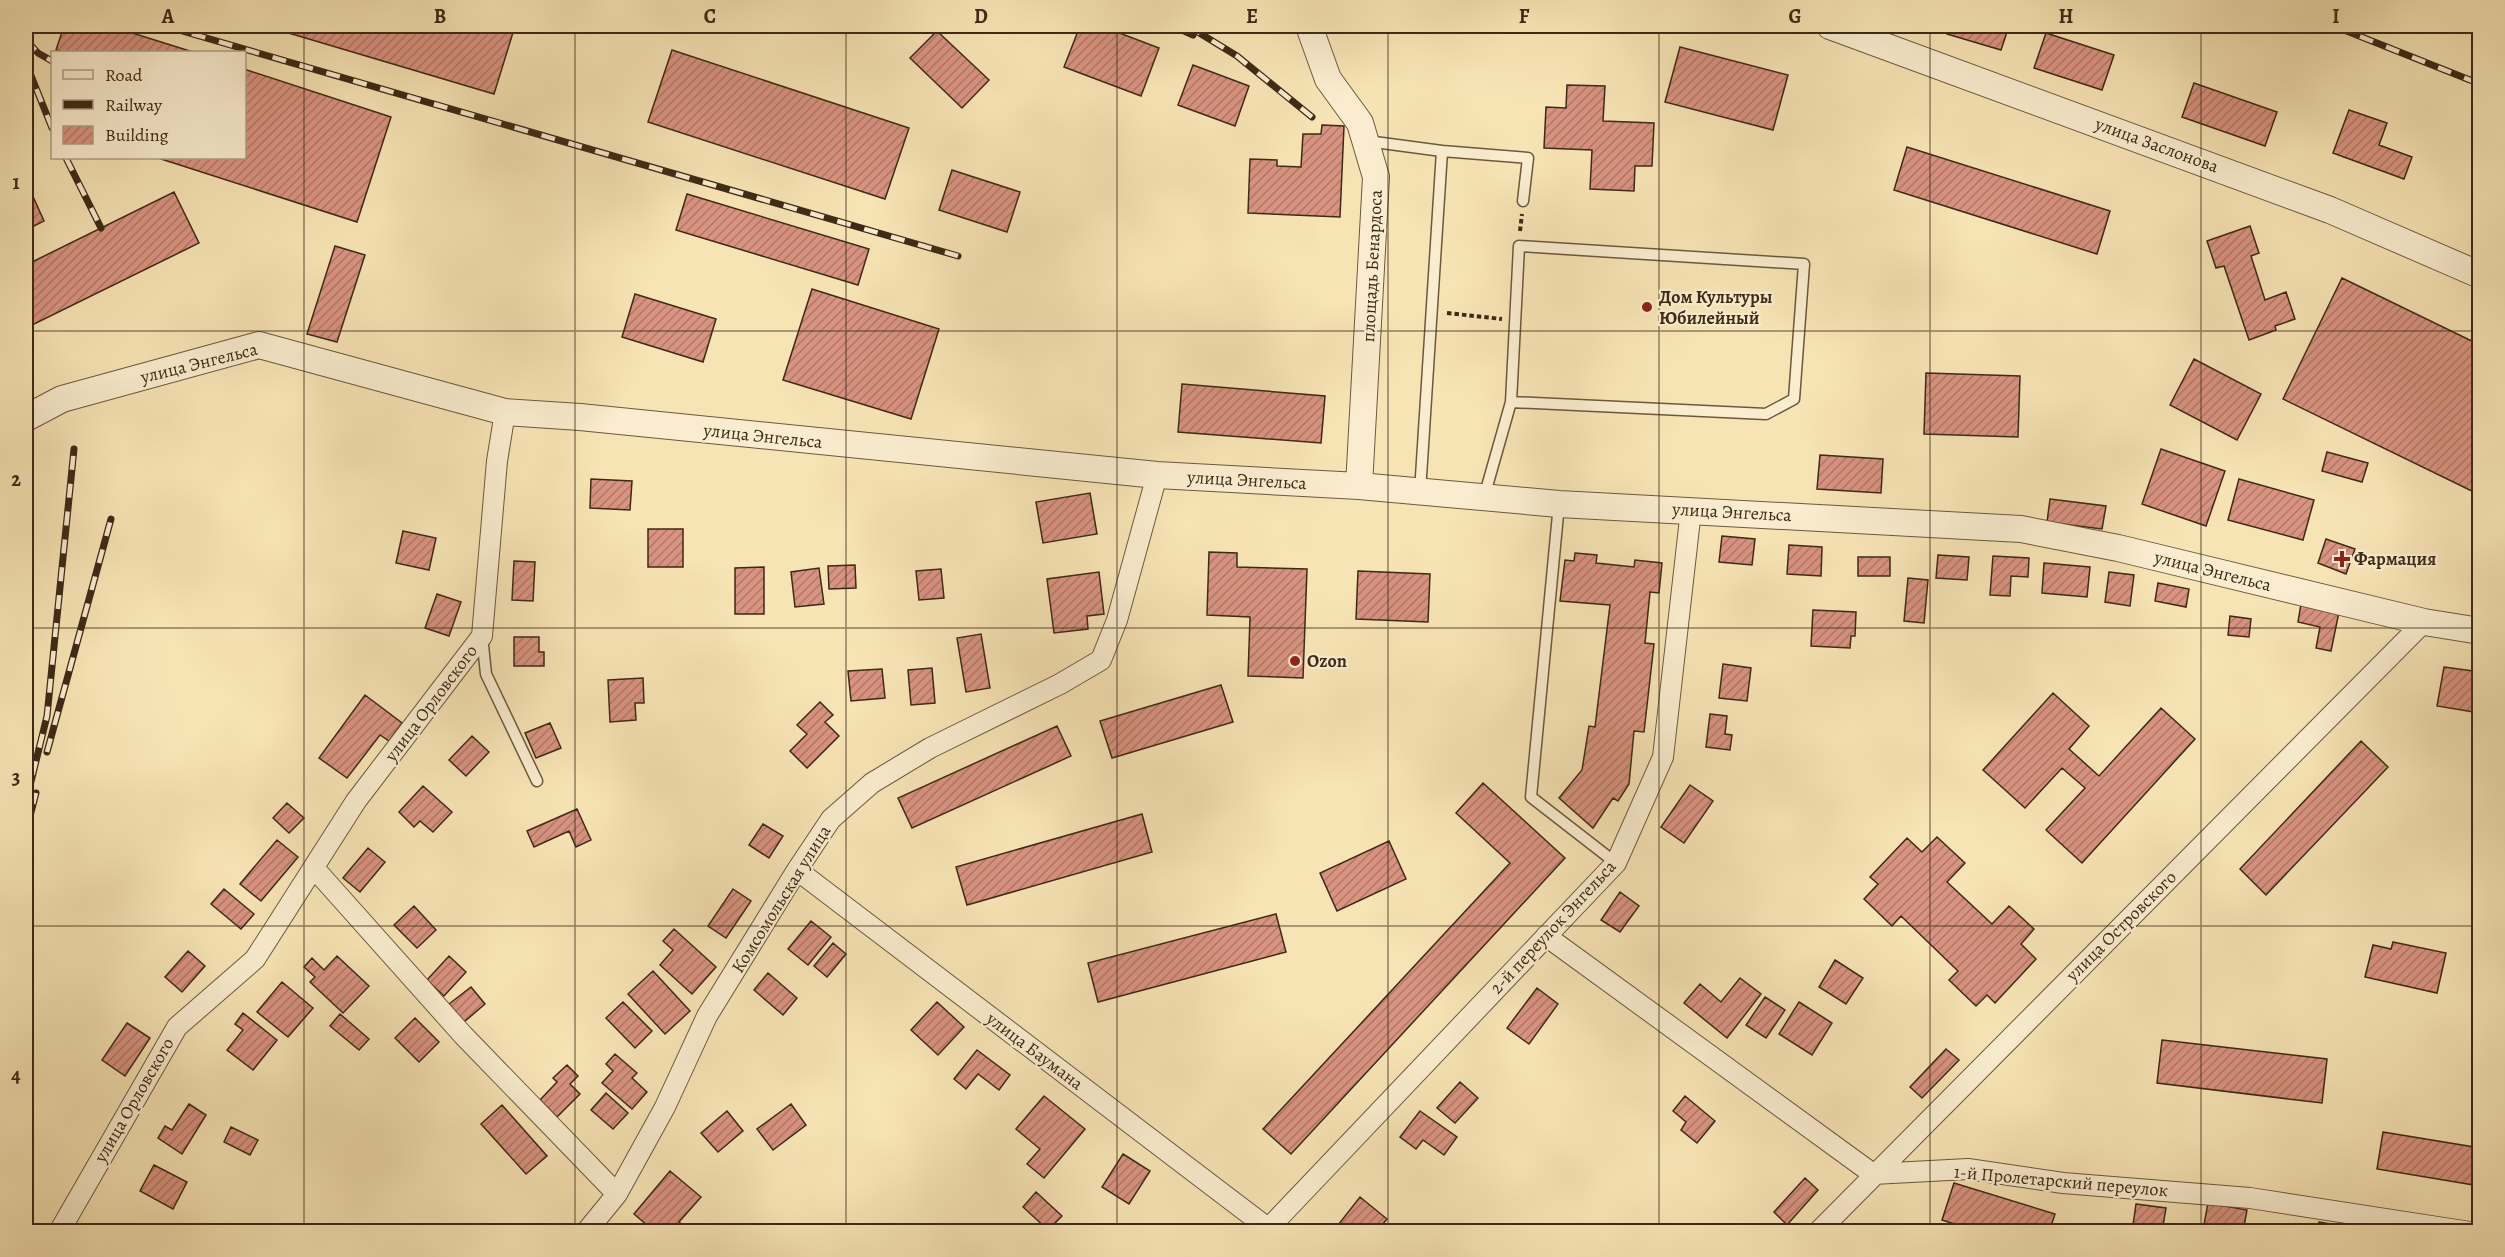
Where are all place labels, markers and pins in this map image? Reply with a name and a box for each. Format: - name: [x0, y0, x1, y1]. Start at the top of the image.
- place label: Дом Культуры Юбилейный: [1659, 285, 1772, 330]
- marker: Дом Культуры Юбилейный: [1640, 300, 1654, 314]
- place label: Фармация: [2354, 547, 2436, 571]
- marker: Фармация: [2335, 552, 2349, 566]
- place label: Ozon: [1307, 649, 1347, 673]
- marker: Ozon: [1288, 654, 1302, 668]

